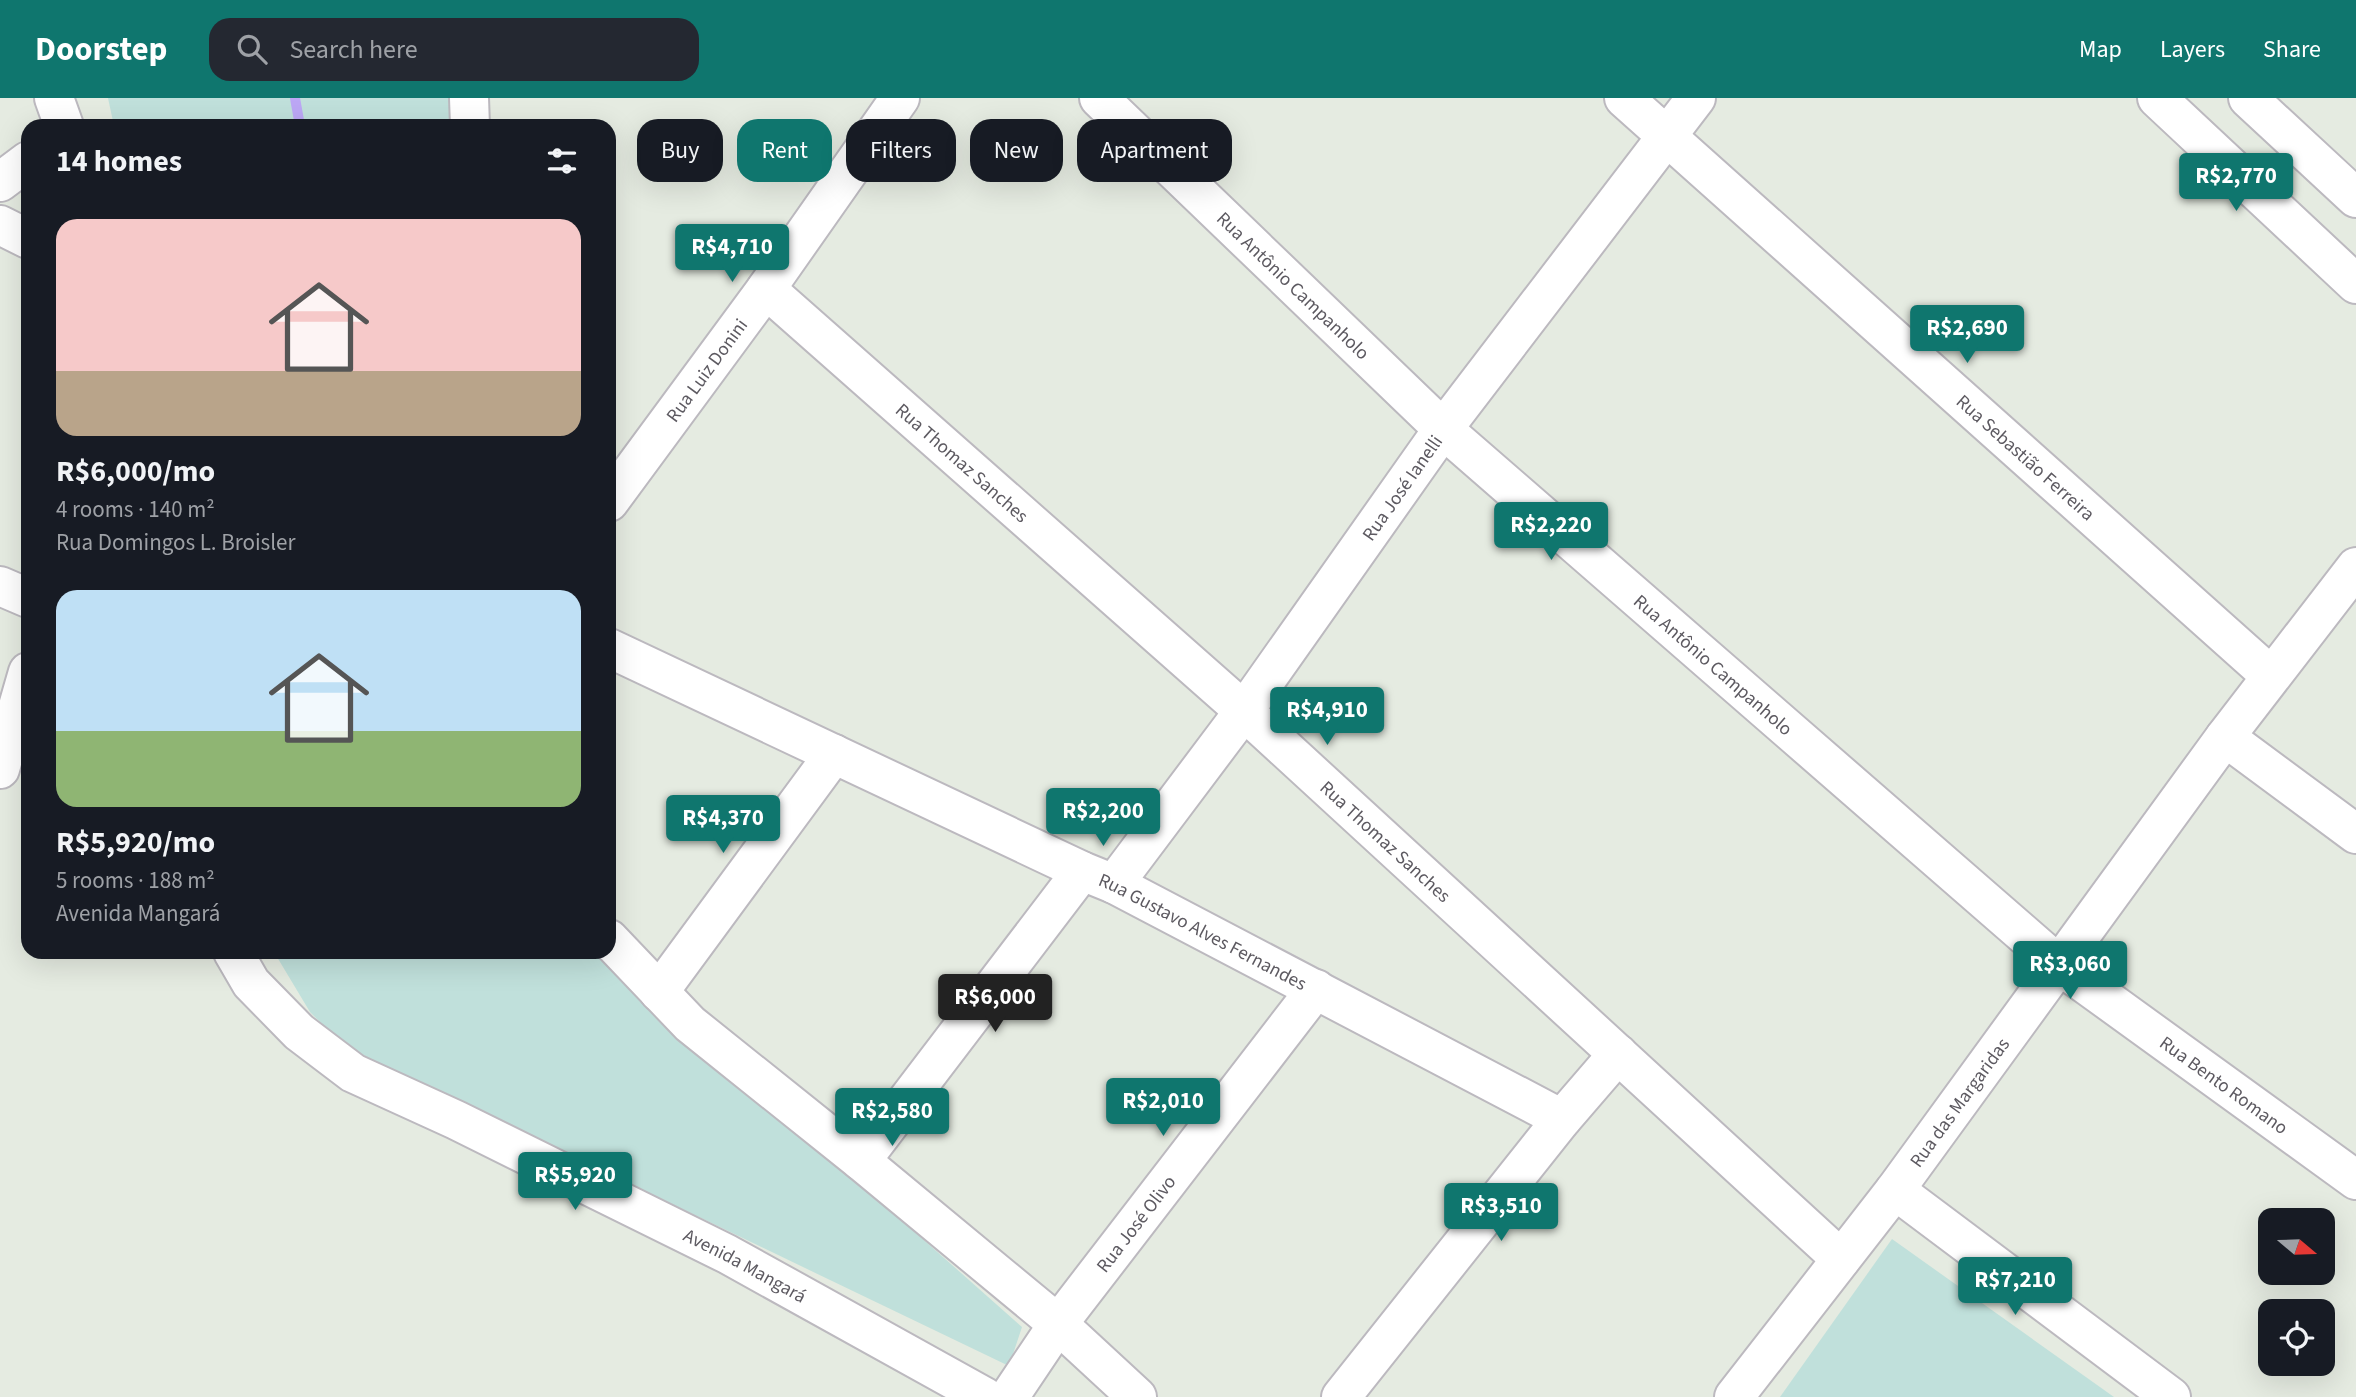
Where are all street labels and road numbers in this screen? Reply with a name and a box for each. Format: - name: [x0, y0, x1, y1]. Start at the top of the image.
- street label: Rua Antônio Campanholo: [1210, 206, 1375, 366]
- street label: Rua Luiz Donini: [660, 313, 755, 428]
- street label: Rua Sebastião Ferreira: [1950, 389, 2100, 528]
- street label: Rua Thomaz Sanches: [889, 397, 1034, 530]
- street label: Rua José Ianelli: [1356, 430, 1450, 547]
- street label: Rua Antônio Campanholo: [1627, 589, 1798, 742]
- street label: Rua Thomaz Sanches: [1313, 775, 1456, 909]
- street label: Rua Gustavo Alves Fernandes: [1094, 867, 1311, 998]
- street label: Rua Bento Romano: [2154, 1030, 2293, 1142]
- street label: Rua das Margaridas: [1904, 1033, 2017, 1173]
- street label: Rua José Olivo: [1091, 1170, 1183, 1279]
- street label: Avenida Mangará: [678, 1223, 811, 1310]

